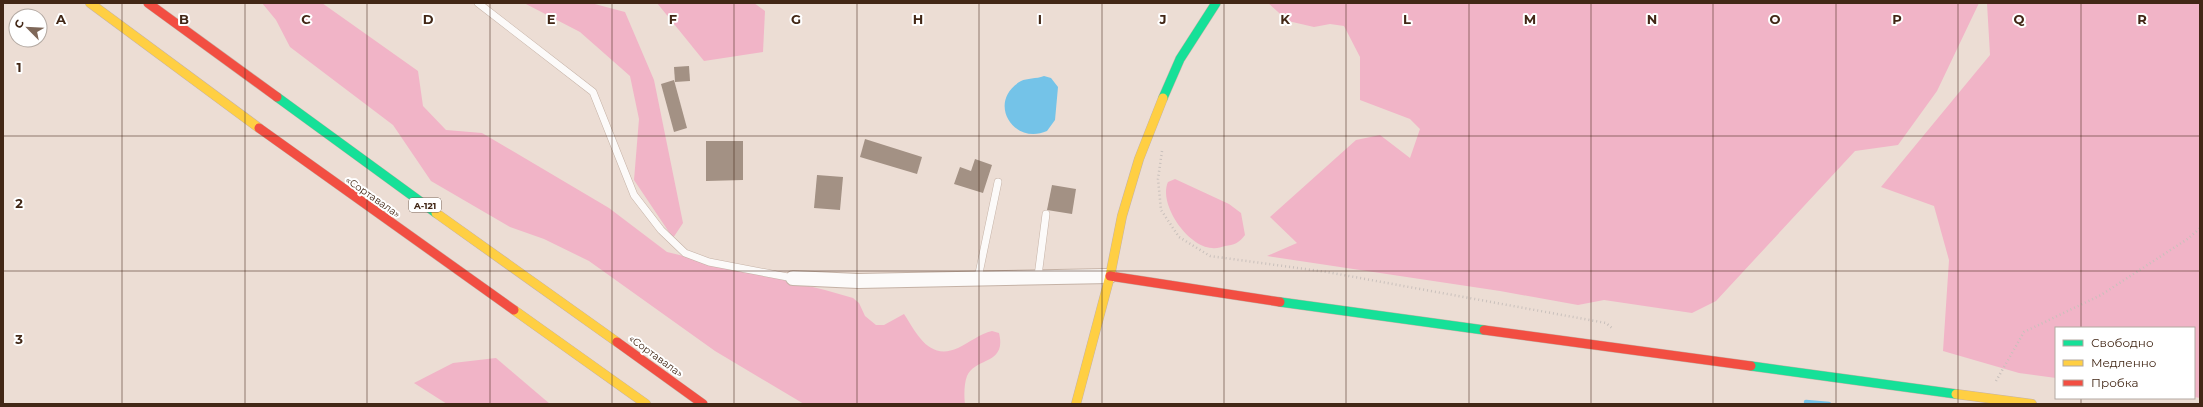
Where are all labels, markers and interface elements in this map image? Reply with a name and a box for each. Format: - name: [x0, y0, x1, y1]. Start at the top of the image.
- north arrow: [8, 8, 48, 48]
- text: A: [55, 11, 67, 27]
- text: B: [179, 11, 189, 27]
- text: C: [301, 11, 311, 27]
- text: D: [423, 11, 434, 27]
- text: E: [547, 11, 556, 27]
- text: F: [669, 11, 677, 27]
- text: G: [791, 11, 801, 27]
- text: H: [913, 11, 923, 27]
- text: I: [1038, 11, 1042, 27]
- text: J: [1158, 11, 1167, 27]
- text: K: [1280, 11, 1290, 27]
- text: L: [1403, 11, 1411, 27]
- text: M: [1524, 11, 1536, 27]
- text: N: [1647, 11, 1657, 27]
- text: O: [1770, 11, 1781, 27]
- text: P: [1892, 11, 1902, 27]
- text: Q: [2014, 11, 2025, 27]
- text: R: [2137, 11, 2147, 27]
- text: С: [11, 17, 27, 30]
- text: 1: [16, 59, 22, 75]
- street label: «Сортавала»: [343, 173, 403, 221]
- text: 2: [15, 195, 23, 211]
- road number: А-121: [409, 198, 441, 212]
- legend: [2055, 327, 2195, 399]
- text: 3: [14, 331, 23, 347]
- street label: «Сортавала»: [626, 332, 686, 380]
- text: Свободно: [2091, 335, 2154, 350]
- text: Медленно: [2091, 355, 2157, 370]
- text: Пробка: [2091, 375, 2139, 390]

